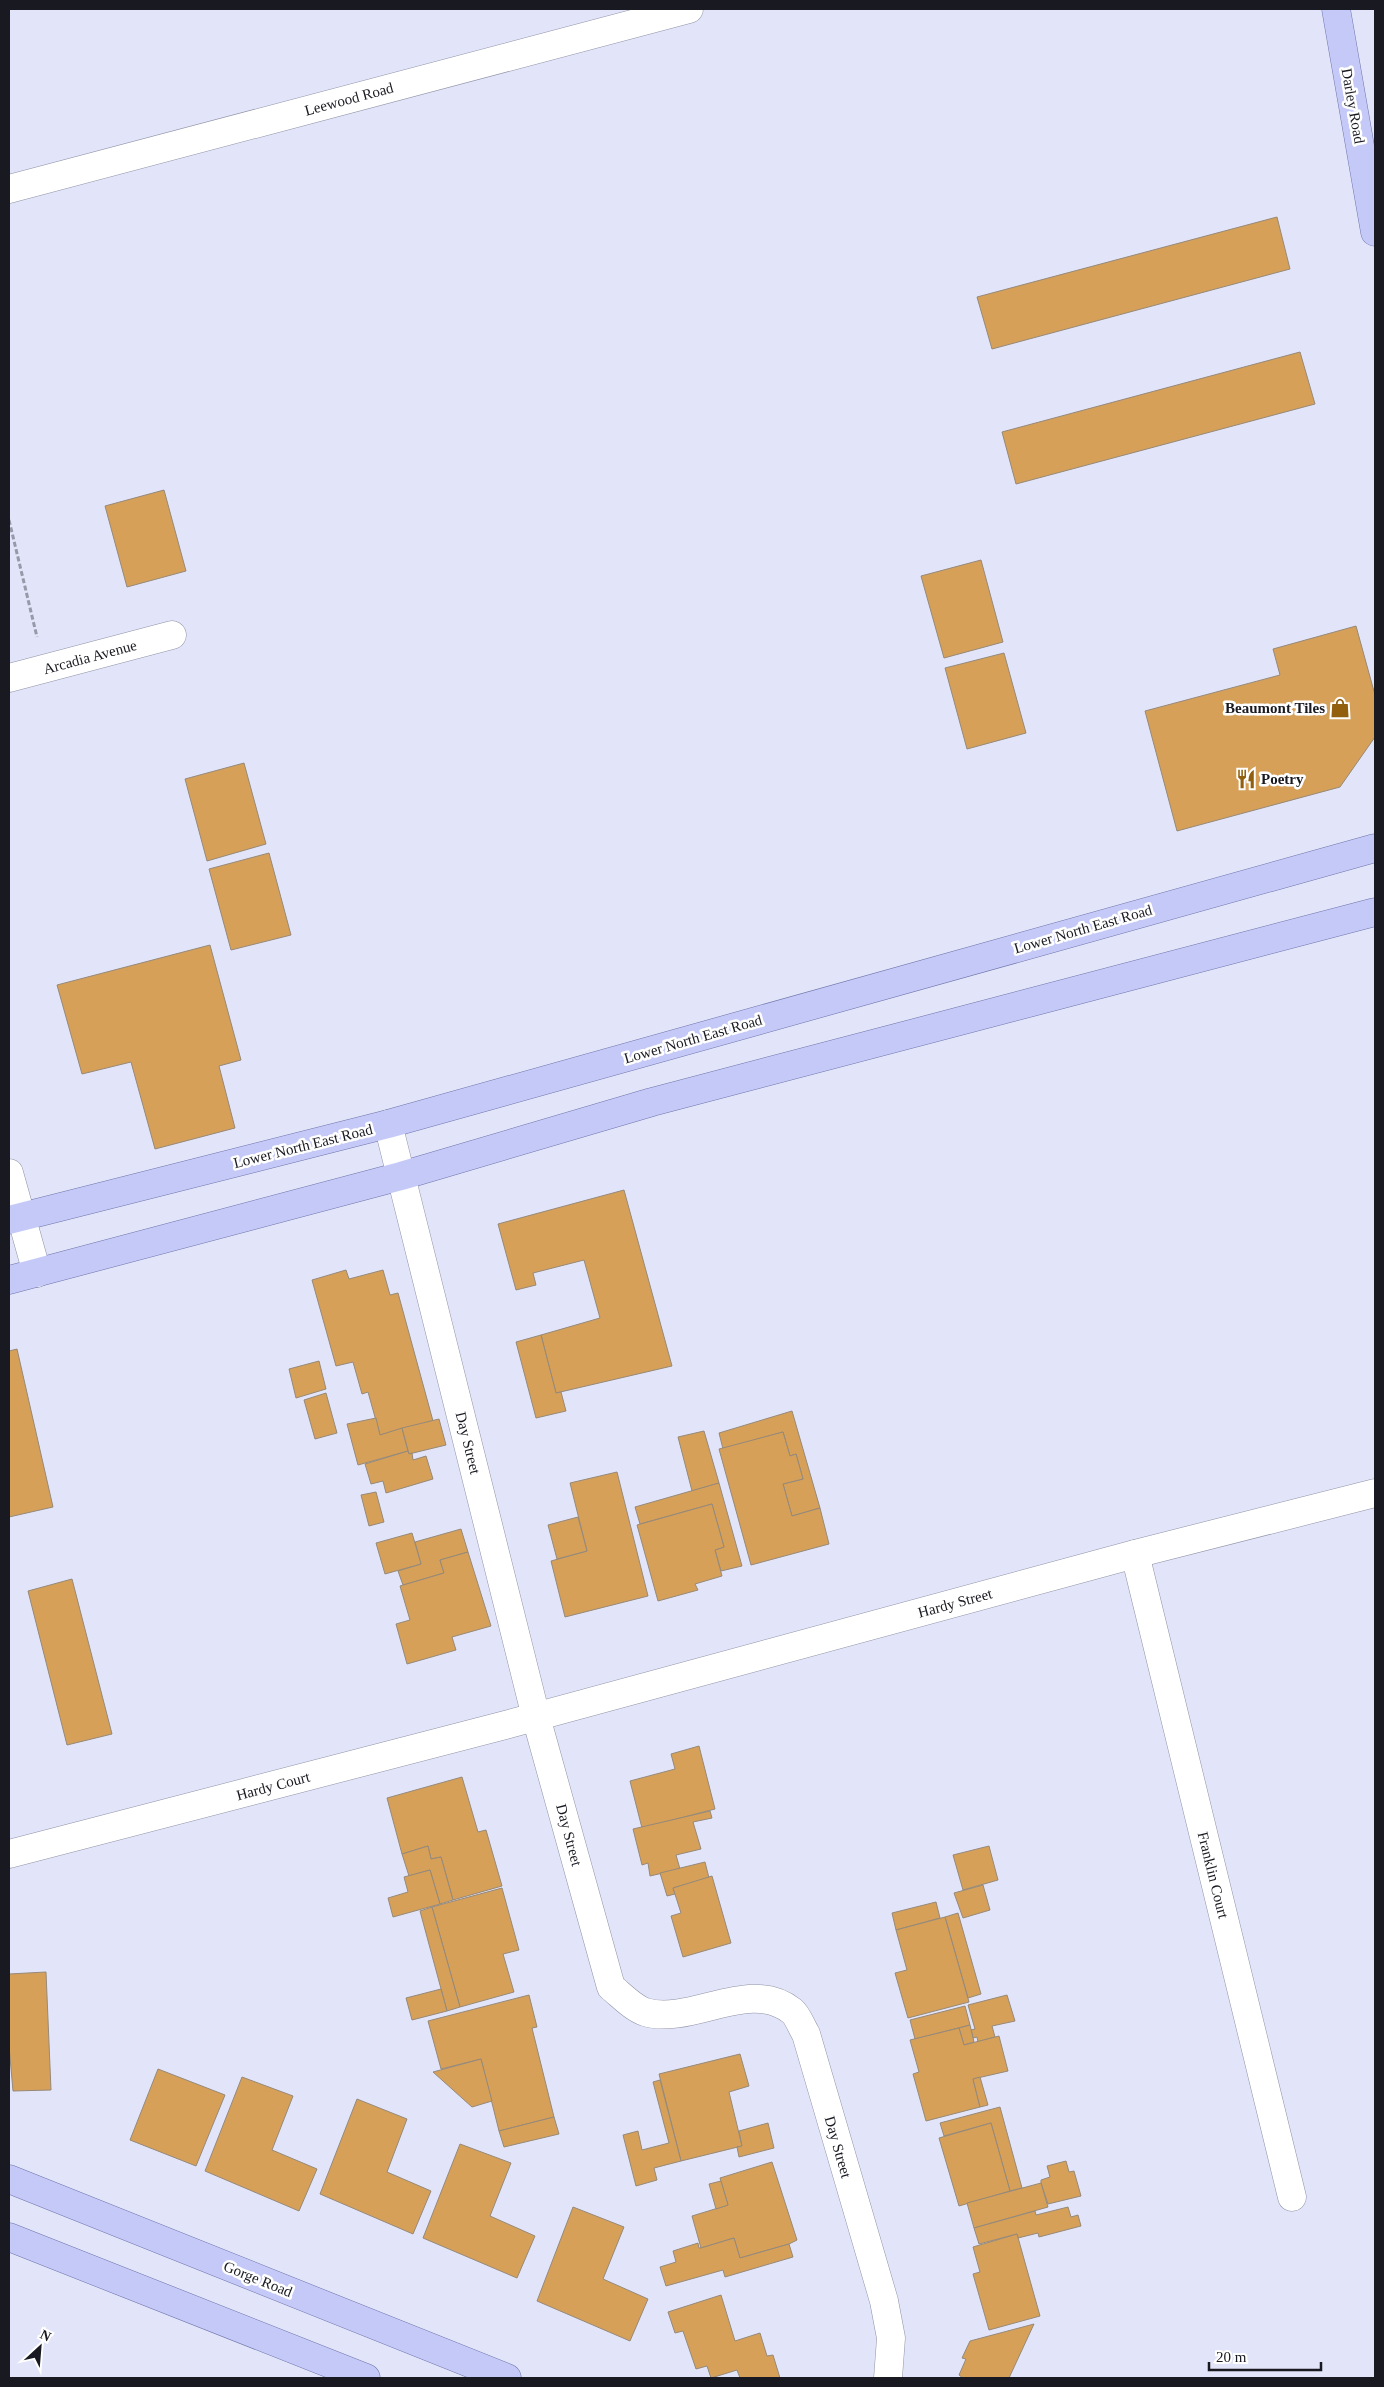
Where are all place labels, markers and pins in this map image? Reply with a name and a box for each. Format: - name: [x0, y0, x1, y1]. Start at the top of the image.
- shop icon: Beaumont Tiles: [1329, 697, 1351, 719]
- place label: Beaumont Tiles: [1225, 700, 1325, 716]
- restaurant icon: Poetry: [1235, 768, 1257, 790]
- place label: Poetry: [1261, 771, 1304, 787]

